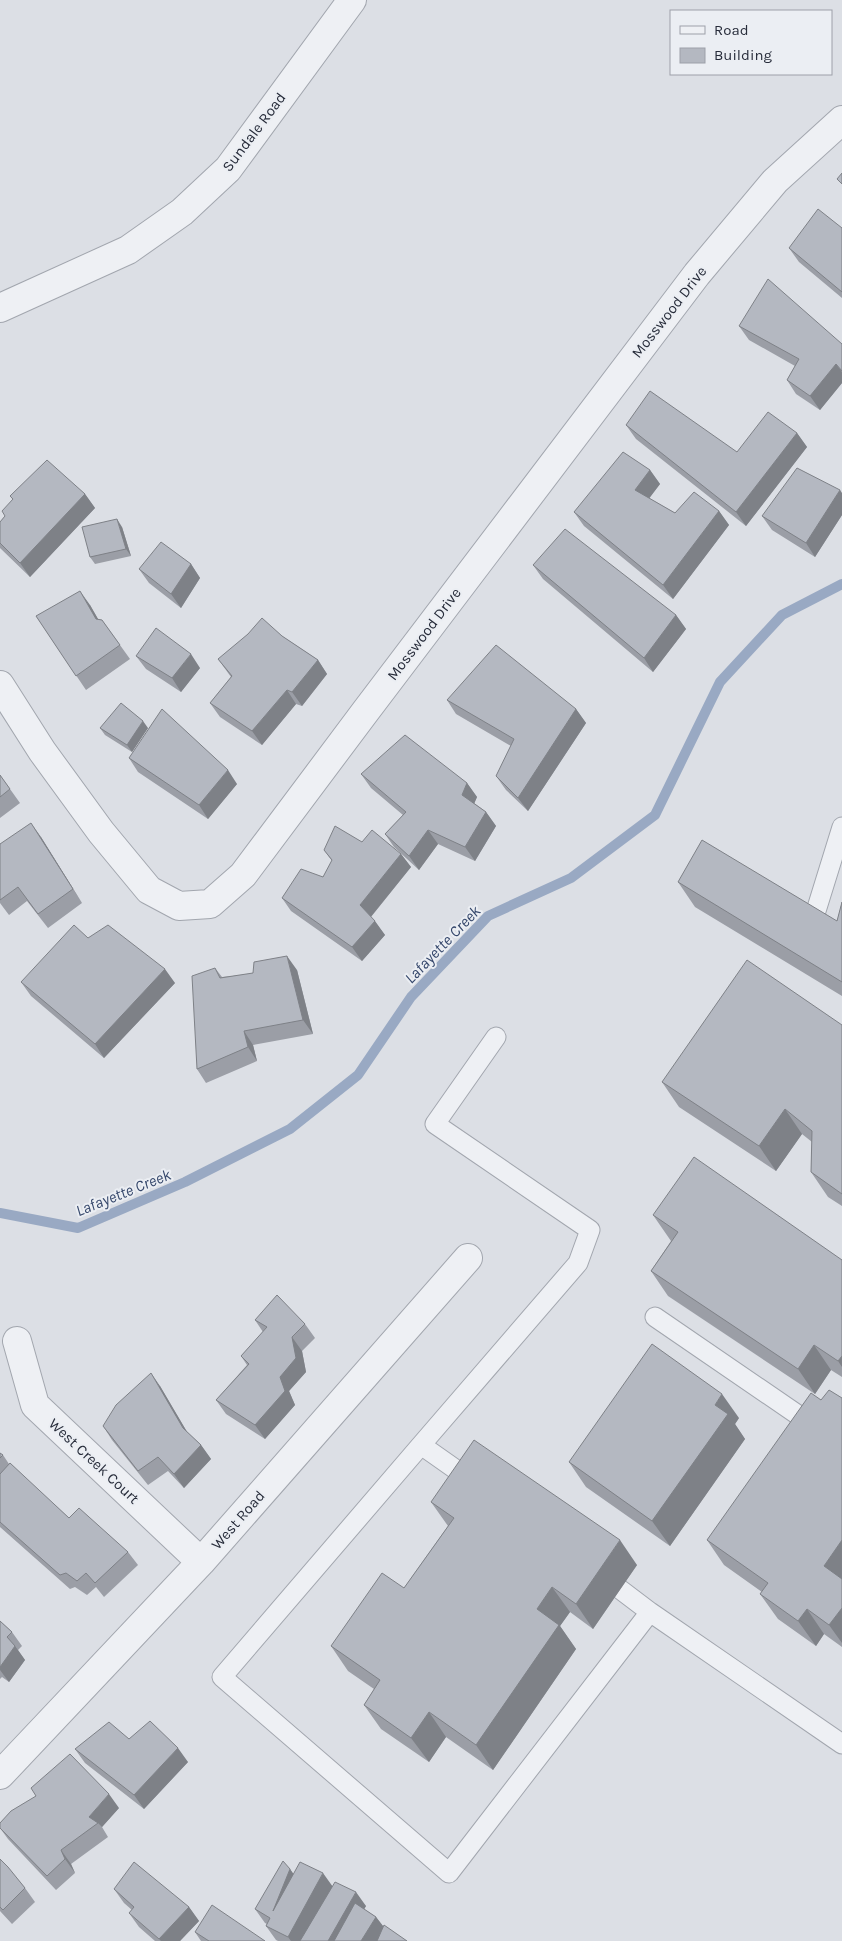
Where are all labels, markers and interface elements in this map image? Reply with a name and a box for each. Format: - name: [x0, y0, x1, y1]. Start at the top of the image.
- legend: [670, 10, 832, 75]
- text: Road: [714, 21, 749, 39]
- text: Building: [714, 46, 772, 64]
- street label: Sundale Road: [218, 89, 290, 175]
- street label: Mosswood Drive: [628, 263, 710, 361]
- street label: Mosswood Drive: [383, 584, 465, 684]
- water label: Lafayette Creek: [400, 901, 485, 987]
- water label: Lafayette Creek: [73, 1164, 174, 1220]
- street label: West Creek Court: [45, 1414, 143, 1508]
- street label: West Road: [208, 1487, 268, 1553]

